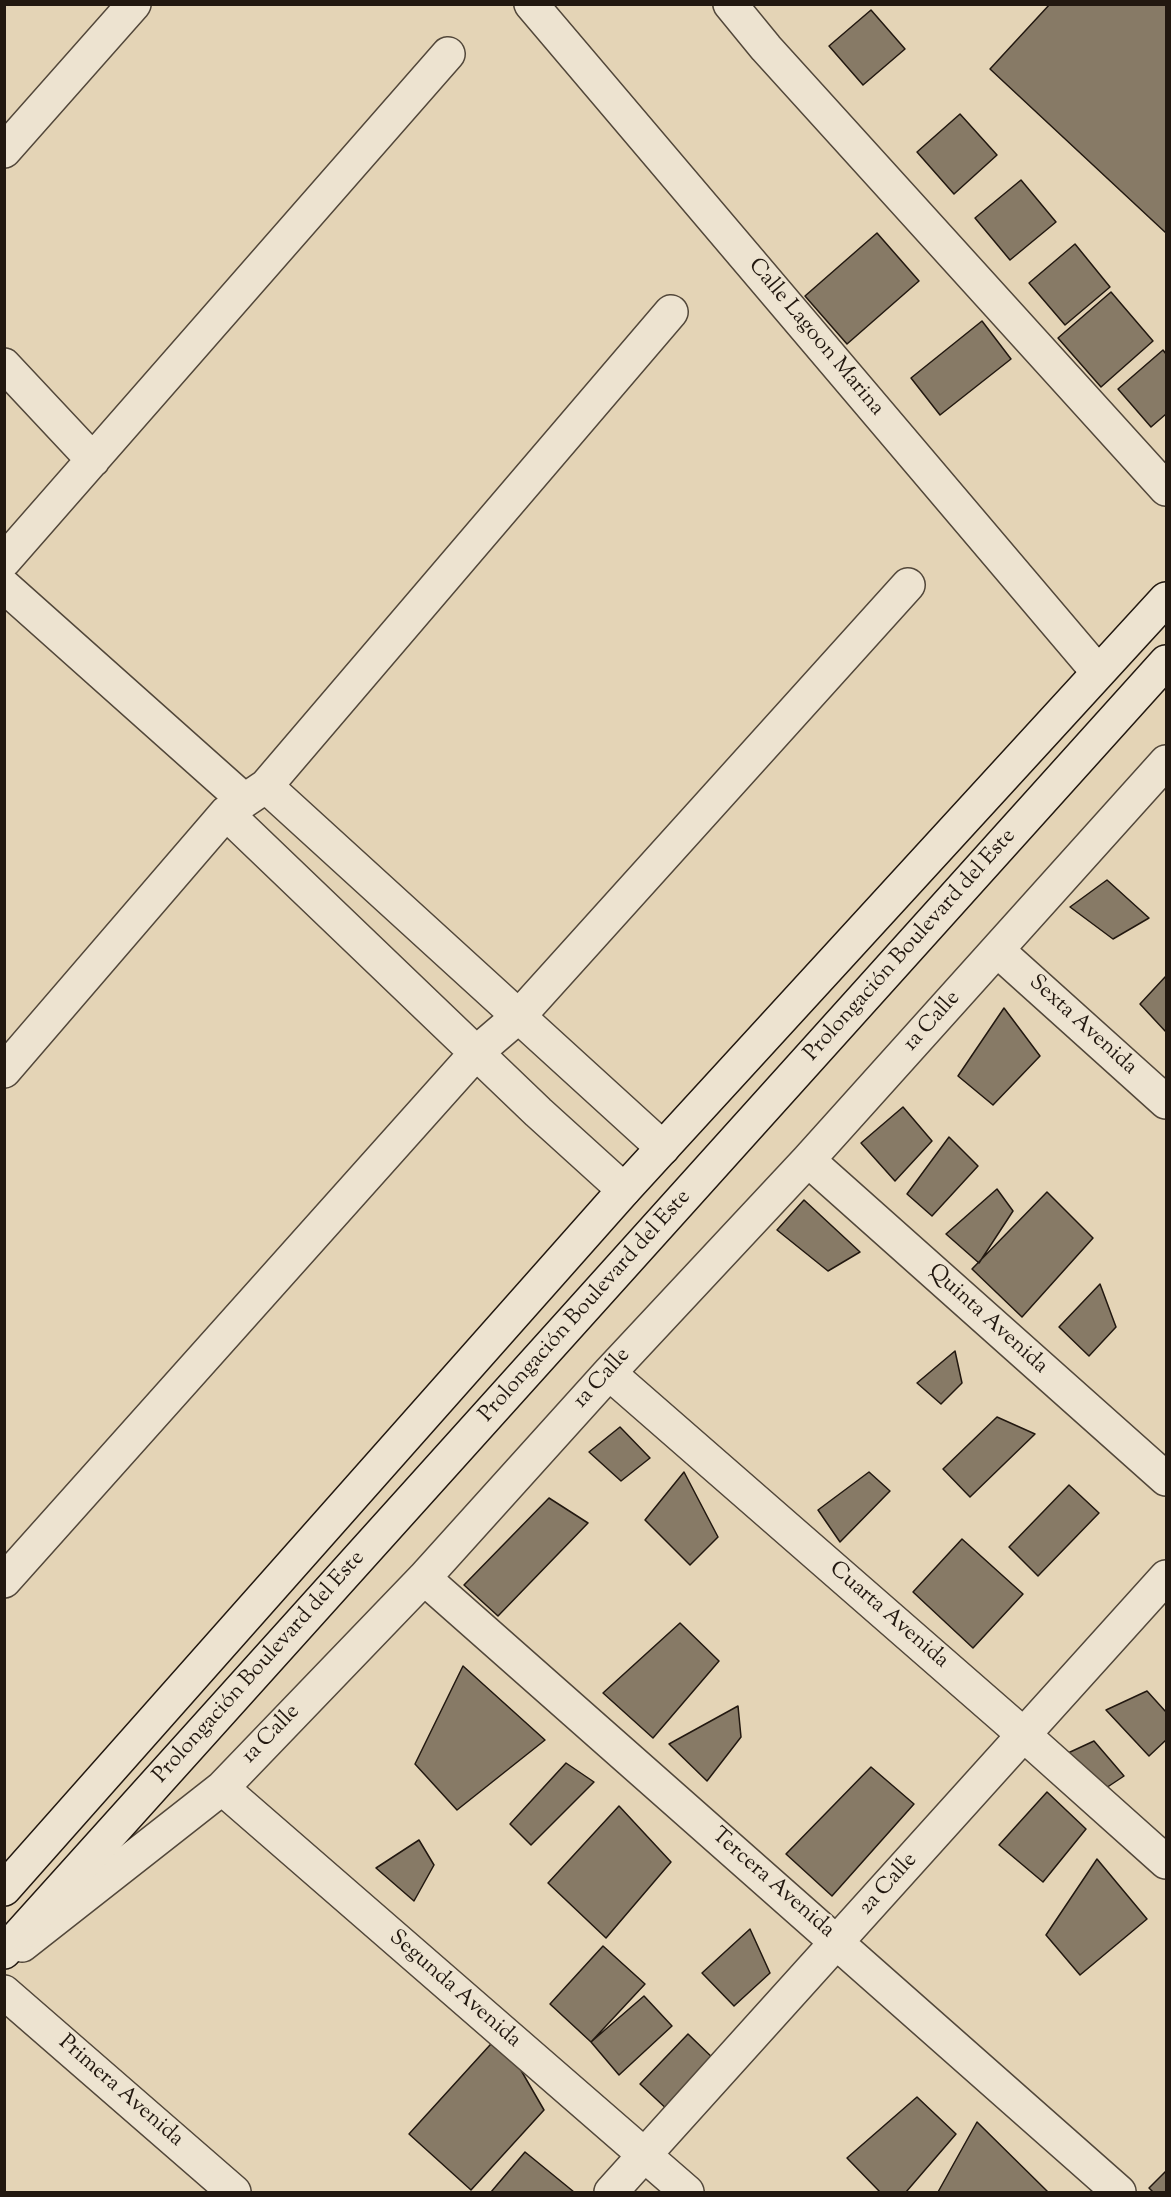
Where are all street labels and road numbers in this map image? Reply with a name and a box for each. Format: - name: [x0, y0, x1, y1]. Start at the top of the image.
- street label: Calle Lagoon Marina: [741, 254, 889, 422]
- street label: Prolongación Boulevard del Este: [800, 824, 1022, 1068]
- street label: Sexta Avenida: [1022, 970, 1142, 1082]
- street label: 1a Calle: [899, 986, 967, 1058]
- street label: Prolongación Boulevard del Este: [475, 1185, 697, 1429]
- street label: Quinta Avenida: [922, 1259, 1052, 1381]
- street label: 1a Calle: [569, 1343, 637, 1415]
- street label: Prolongación Boulevard del Este: [149, 1546, 371, 1790]
- street label: Cuarta Avenida: [823, 1557, 953, 1675]
- street label: 1a Calle: [237, 1700, 307, 1770]
- street label: Tercera Avenida: [705, 1823, 839, 1945]
- street label: 2a Calle: [854, 1848, 924, 1922]
- street label: Segunda Avenida: [383, 1925, 525, 2055]
- street label: Primera Avenida: [52, 2030, 188, 2154]

